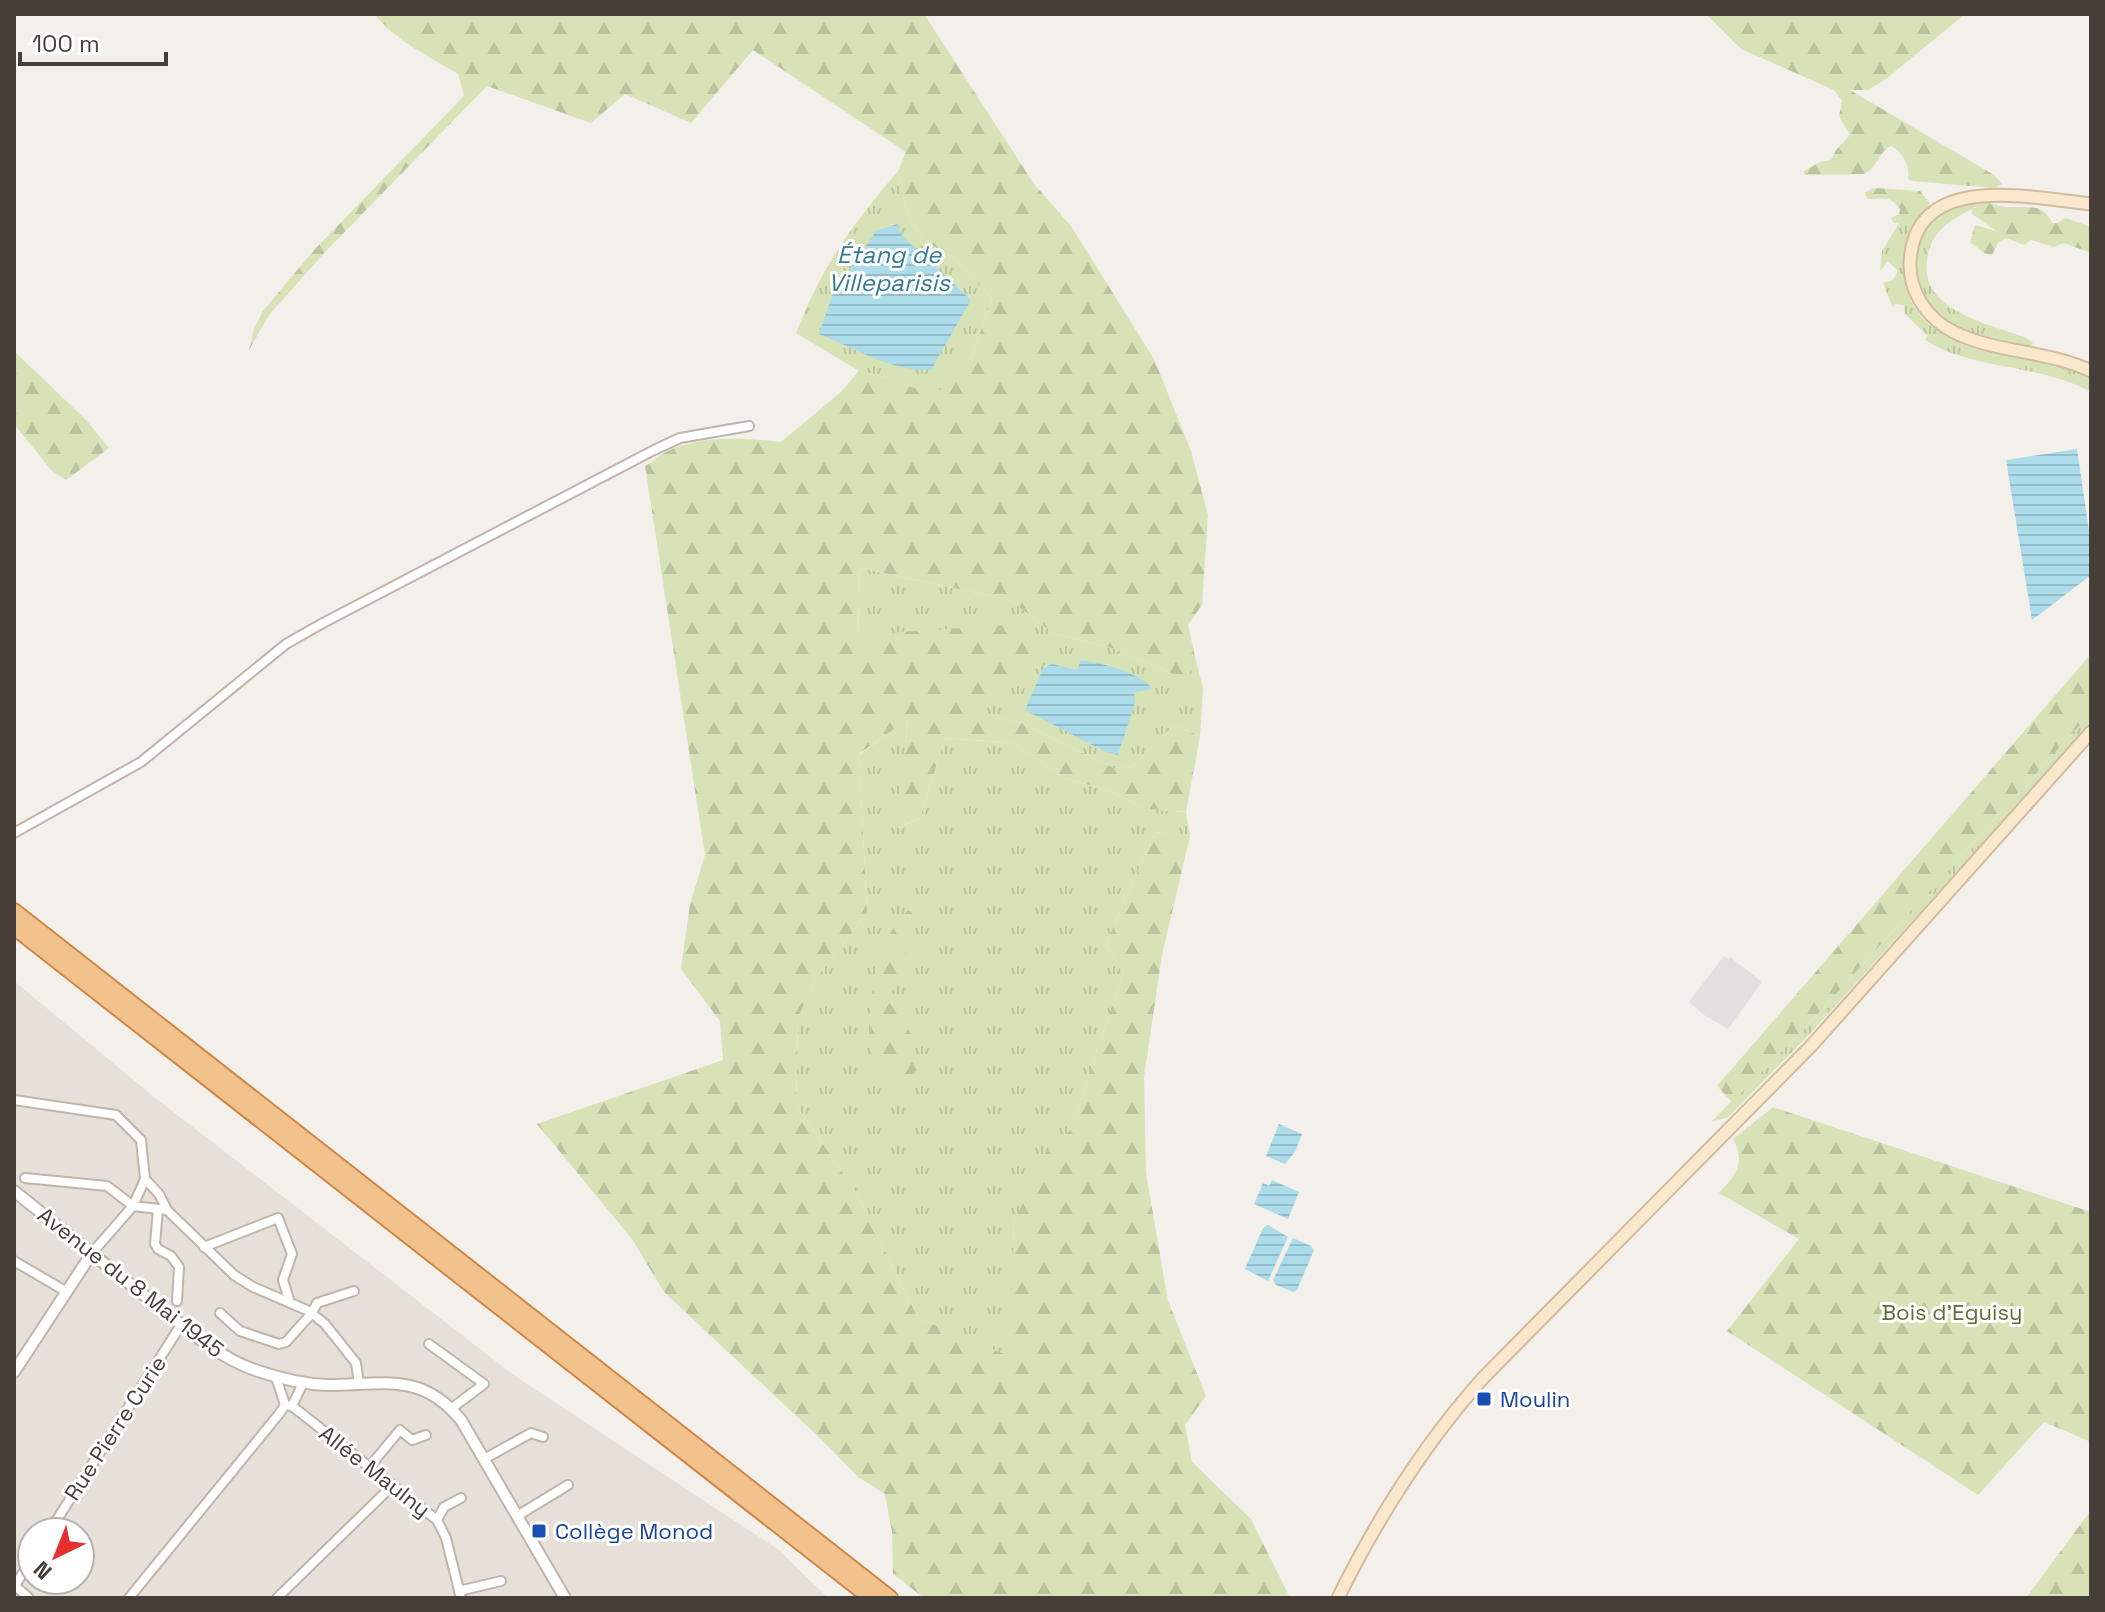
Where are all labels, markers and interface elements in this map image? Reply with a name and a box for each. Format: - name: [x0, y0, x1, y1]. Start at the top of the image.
- scale bar: [20, 16, 166, 66]
- text: 100 m: [32, 28, 100, 59]
- water label: Étang de Villeparisis: [828, 239, 951, 298]
- street label: Avenue du 8 Mai 1945: [32, 1201, 230, 1363]
- park label: Bois d'Eguisy: [1882, 1298, 2022, 1326]
- street label: Rue Pierre Curie: [58, 1350, 172, 1506]
- place label: Moulin: [1500, 1385, 1570, 1413]
- marker: Moulin: [1475, 1390, 1493, 1408]
- street label: Allée Maulny: [314, 1419, 436, 1523]
- north arrow: [16, 1516, 96, 1596]
- place label: Collège Monod: [555, 1517, 713, 1545]
- marker: Collège Monod: [530, 1522, 548, 1540]
- text: N: [27, 1555, 57, 1586]

